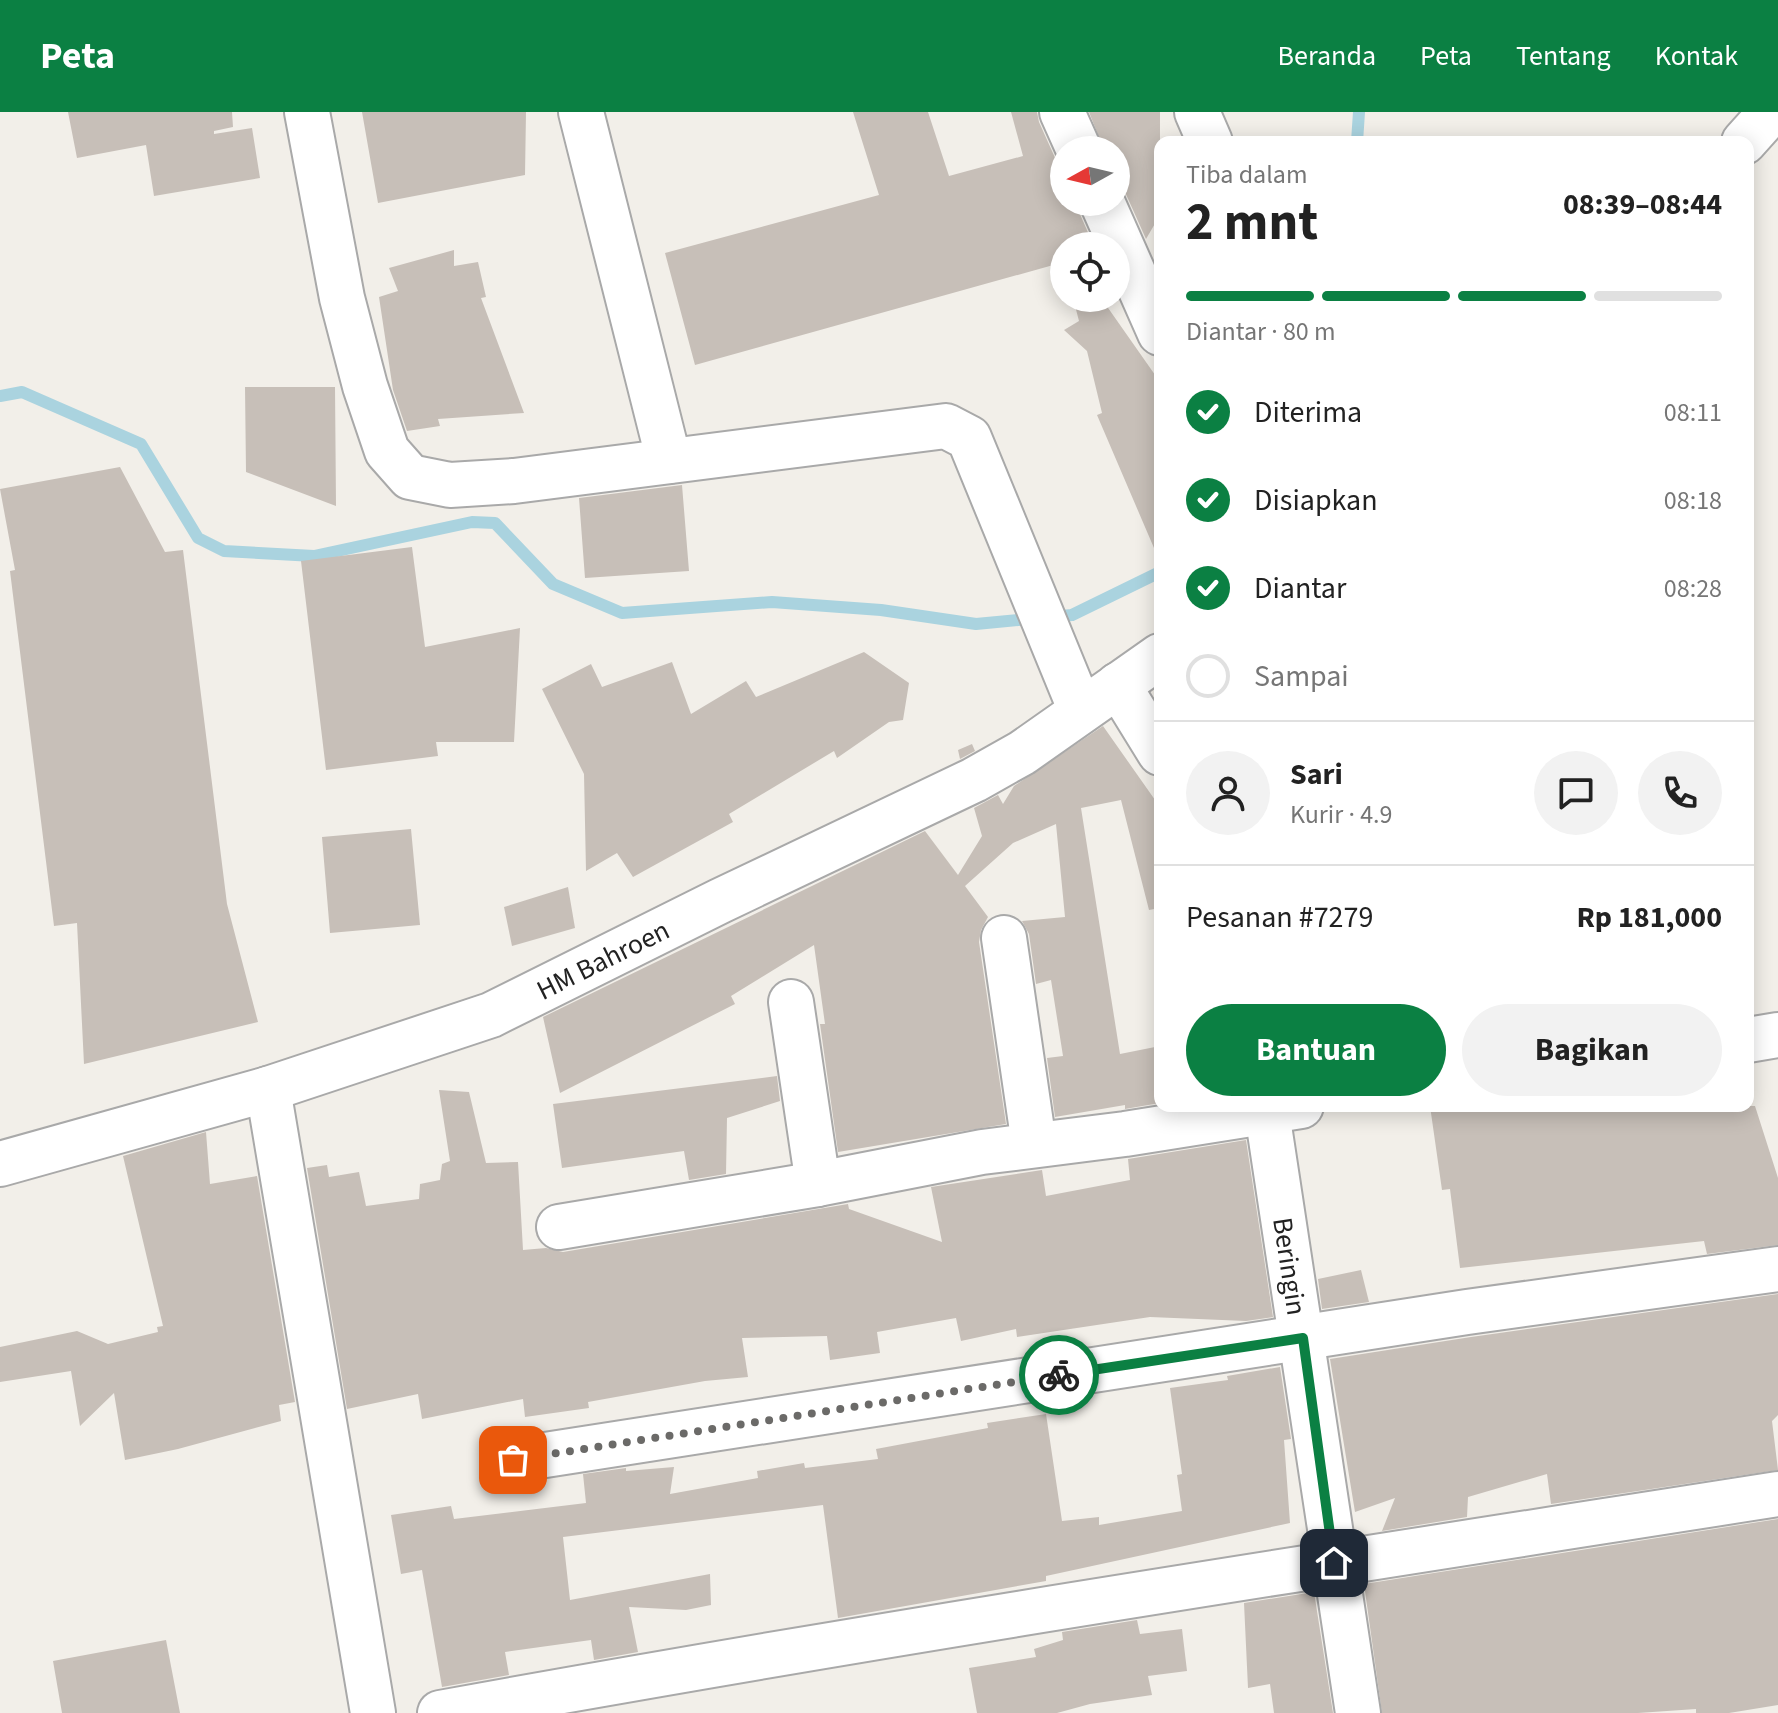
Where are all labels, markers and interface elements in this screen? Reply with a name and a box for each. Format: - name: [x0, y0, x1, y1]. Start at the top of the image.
- text: Peta: [40, 29, 115, 83]
- text: Beranda: [1278, 36, 1376, 76]
- text: Peta: [1420, 36, 1472, 76]
- text: Tentang: [1516, 36, 1611, 76]
- text: Kontak: [1655, 36, 1738, 76]
- north arrow: [1050, 136, 1130, 216]
- map controls: [1050, 136, 1130, 312]
- text: Tiba dalam: [1186, 156, 1307, 193]
- text: 08:39–08:44: [1563, 183, 1722, 226]
- text: 2 mnt: [1186, 186, 1318, 260]
- button: locate: [1050, 232, 1130, 312]
- text: Diantar · 80 m: [1186, 313, 1336, 350]
- icon: check: [1186, 390, 1230, 434]
- text: Diterima: [1254, 391, 1362, 434]
- text: 08:11: [1664, 394, 1722, 431]
- icon: check: [1186, 478, 1230, 522]
- text: Disiapkan: [1254, 479, 1378, 522]
- text: 08:18: [1664, 482, 1722, 519]
- icon: check: [1186, 566, 1230, 610]
- text: Diantar: [1254, 567, 1346, 610]
- text: 08:28: [1664, 570, 1722, 607]
- text: Sampai: [1254, 655, 1349, 698]
- button: person: [1186, 751, 1270, 835]
- button: chat: [1534, 751, 1618, 835]
- button: phone: [1638, 751, 1722, 835]
- text: Sari: [1290, 753, 1343, 796]
- text: Kurir · 4.9: [1290, 796, 1392, 833]
- text: Pesanan #7279: [1186, 896, 1373, 939]
- text: Rp 181,000: [1576, 896, 1722, 939]
- street label: HM Bahroen: [530, 910, 676, 1010]
- button: Bantuan: [1186, 1004, 1446, 1096]
- button: Bagikan: [1462, 1004, 1722, 1096]
- street label: Beringin: [1262, 1215, 1316, 1318]
- courier: [1019, 1335, 1099, 1415]
- icon: bike: [1037, 1353, 1081, 1397]
- pin: [479, 1426, 547, 1494]
- icon: bag: [491, 1438, 535, 1482]
- pin: [1300, 1529, 1368, 1597]
- icon: home: [1312, 1541, 1356, 1585]

